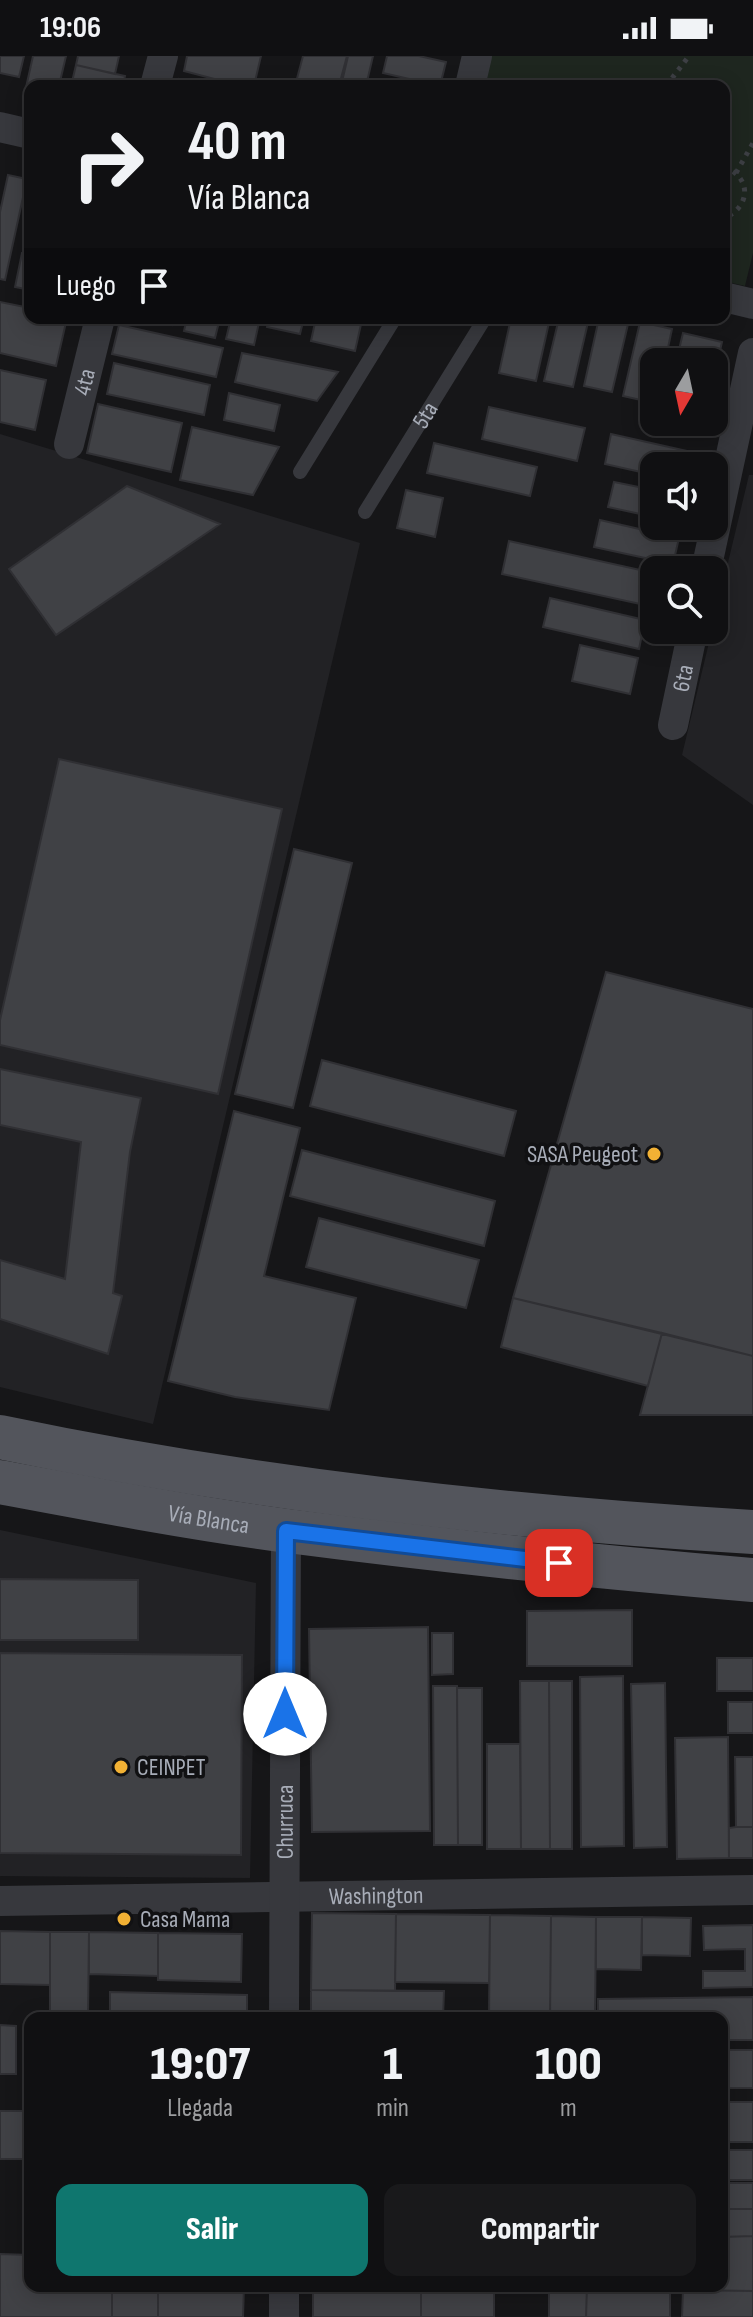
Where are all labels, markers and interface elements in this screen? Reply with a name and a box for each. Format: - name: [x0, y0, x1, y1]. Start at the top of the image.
- text: 19:06: [40, 10, 101, 46]
- text: 40 m: [188, 109, 287, 176]
- icon: right: [56, 112, 160, 216]
- text: Vía Blanca: [188, 177, 310, 220]
- icon: arrive: [132, 264, 176, 308]
- text: Luego: [56, 268, 116, 304]
- north arrow: [640, 348, 728, 436]
- map controls: [640, 348, 728, 644]
- street label: 4ta: [68, 366, 102, 398]
- street label: 5ta: [406, 397, 445, 434]
- button: sound: [640, 452, 728, 540]
- button: search: [640, 556, 728, 644]
- street label: 6ta: [666, 662, 700, 694]
- place label: SASA Peugeot: [527, 1140, 638, 1169]
- marker: SASA Peugeot: [645, 1145, 663, 1163]
- street label: Vía Blanca: [166, 1499, 251, 1540]
- pin: [525, 1529, 593, 1597]
- icon: arrive: [537, 1541, 581, 1585]
- position arrow: [243, 1672, 327, 1756]
- place label: CEINPET: [137, 1753, 206, 1782]
- marker: CEINPET: [112, 1758, 130, 1776]
- street label: Churruca: [271, 1785, 300, 1859]
- street label: Washington: [328, 1881, 424, 1911]
- place label: Casa Mama: [140, 1905, 230, 1934]
- marker: Casa Mama: [115, 1910, 133, 1928]
- text: 19:07: [150, 2036, 250, 2093]
- text: 1: [383, 2036, 402, 2093]
- text: 100: [535, 2036, 602, 2093]
- text: Llegada: [167, 2093, 233, 2124]
- text: min: [376, 2093, 409, 2124]
- text: m: [560, 2093, 577, 2124]
- button: Salir: [56, 2184, 368, 2276]
- button: Compartir: [384, 2184, 696, 2276]

